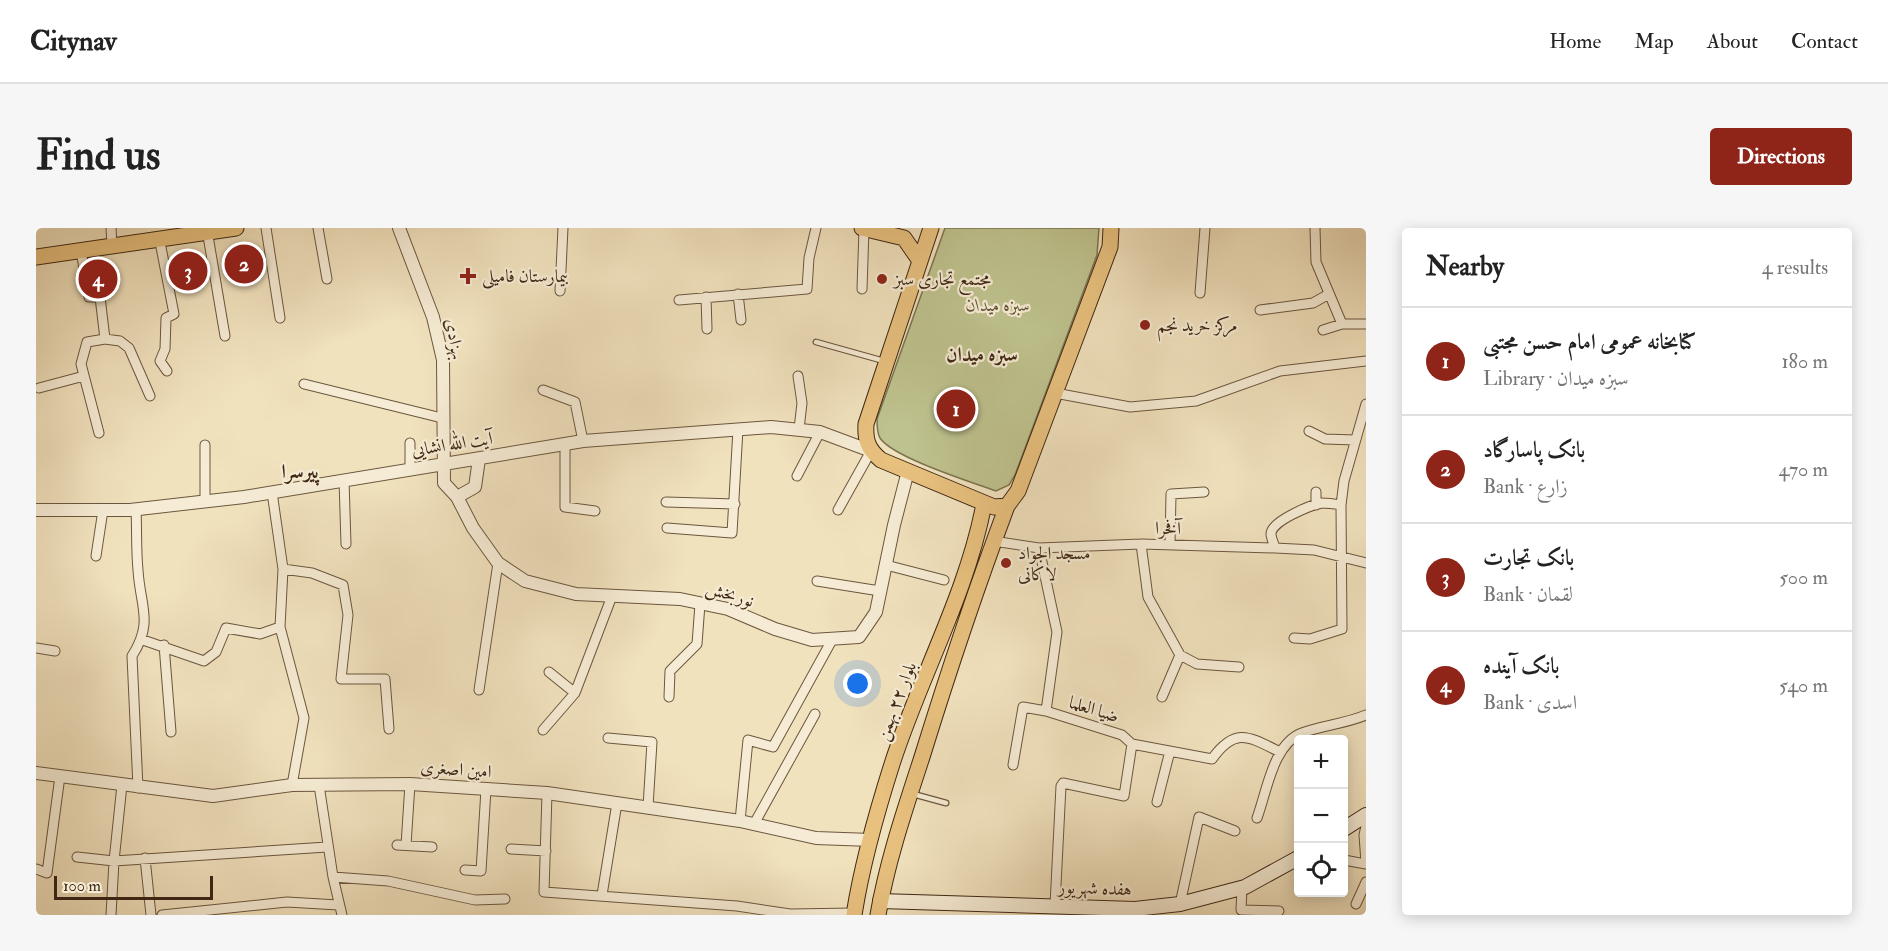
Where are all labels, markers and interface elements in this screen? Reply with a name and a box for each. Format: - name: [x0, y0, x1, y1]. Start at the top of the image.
- text: Citynav: [30, 24, 117, 59]
- text: Home: [1549, 28, 1601, 55]
- text: Map: [1634, 28, 1674, 55]
- text: About: [1707, 28, 1758, 55]
- text: Contact: [1791, 28, 1858, 55]
- button: Directions: [1710, 128, 1852, 185]
- text: Find us: [36, 130, 160, 182]
- pin: 2: [224, 242, 264, 286]
- pin: 3: [168, 248, 208, 294]
- text: Nearby: [1426, 251, 1504, 283]
- text: 4 results: [1762, 255, 1828, 280]
- pin: 4: [78, 256, 118, 302]
- place label: بیمارستان فامیلی: [482, 265, 568, 289]
- marker: بیمارستان فامیلی: [459, 267, 477, 285]
- place label: مجتمع تجاری سبز: [892, 268, 991, 295]
- marker: مجتمع تجاری سبز: [875, 272, 889, 286]
- park label: سبزه میدان: [966, 294, 1030, 317]
- place label: مرکز خرید نجم: [1157, 314, 1237, 342]
- street label: بهزادی: [440, 317, 469, 362]
- marker: مرکز خرید نجم: [1138, 318, 1152, 332]
- text: کتابخانه عمومی امام حسن مجتبی: [1483, 328, 1696, 356]
- district label: سبزه میدان: [946, 342, 1018, 367]
- text: 1: [1442, 349, 1449, 374]
- text: 180 m: [1781, 349, 1828, 374]
- text: Library · سبزه میدان: [1483, 366, 1629, 391]
- pin: 1: [936, 386, 976, 432]
- street label: آیت الله انشایی: [409, 423, 496, 462]
- text: بانک پاسارگاد: [1483, 436, 1585, 464]
- text: 2: [1440, 457, 1451, 482]
- text: 470 m: [1779, 457, 1828, 482]
- district label: پیرسرا: [281, 459, 320, 486]
- text: Bank · زارع: [1483, 474, 1568, 499]
- street label: آفخرا: [1155, 517, 1183, 540]
- place label: مسجد الجواد لاکانی: [1018, 542, 1091, 586]
- text: بانک تجارت: [1483, 544, 1574, 572]
- marker: مسجد الجواد لاکانی: [999, 556, 1013, 570]
- text: 3: [1442, 565, 1449, 590]
- text: 500 m: [1779, 565, 1828, 590]
- street label: نوربخش: [703, 576, 757, 613]
- text: Bank · لقمان: [1483, 582, 1573, 607]
- text: بانک آینده: [1483, 652, 1559, 680]
- street label: بلوار ۲۲ بهمن: [871, 659, 922, 744]
- your location: [843, 669, 872, 698]
- text: 4: [1440, 673, 1451, 698]
- text: 540 m: [1779, 673, 1828, 698]
- text: Bank · اسدی: [1483, 690, 1577, 715]
- street label: ضیا العلما: [1066, 691, 1122, 728]
- map controls: [1294, 735, 1348, 897]
- button: +: [1294, 735, 1348, 789]
- street label: امین اصغری: [420, 756, 492, 783]
- button: −: [1294, 789, 1348, 843]
- button: locate: [1294, 843, 1348, 897]
- scale bar: [54, 873, 213, 900]
- text: 100 m: [63, 876, 101, 896]
- street label: هفده شهریور: [1056, 876, 1132, 901]

